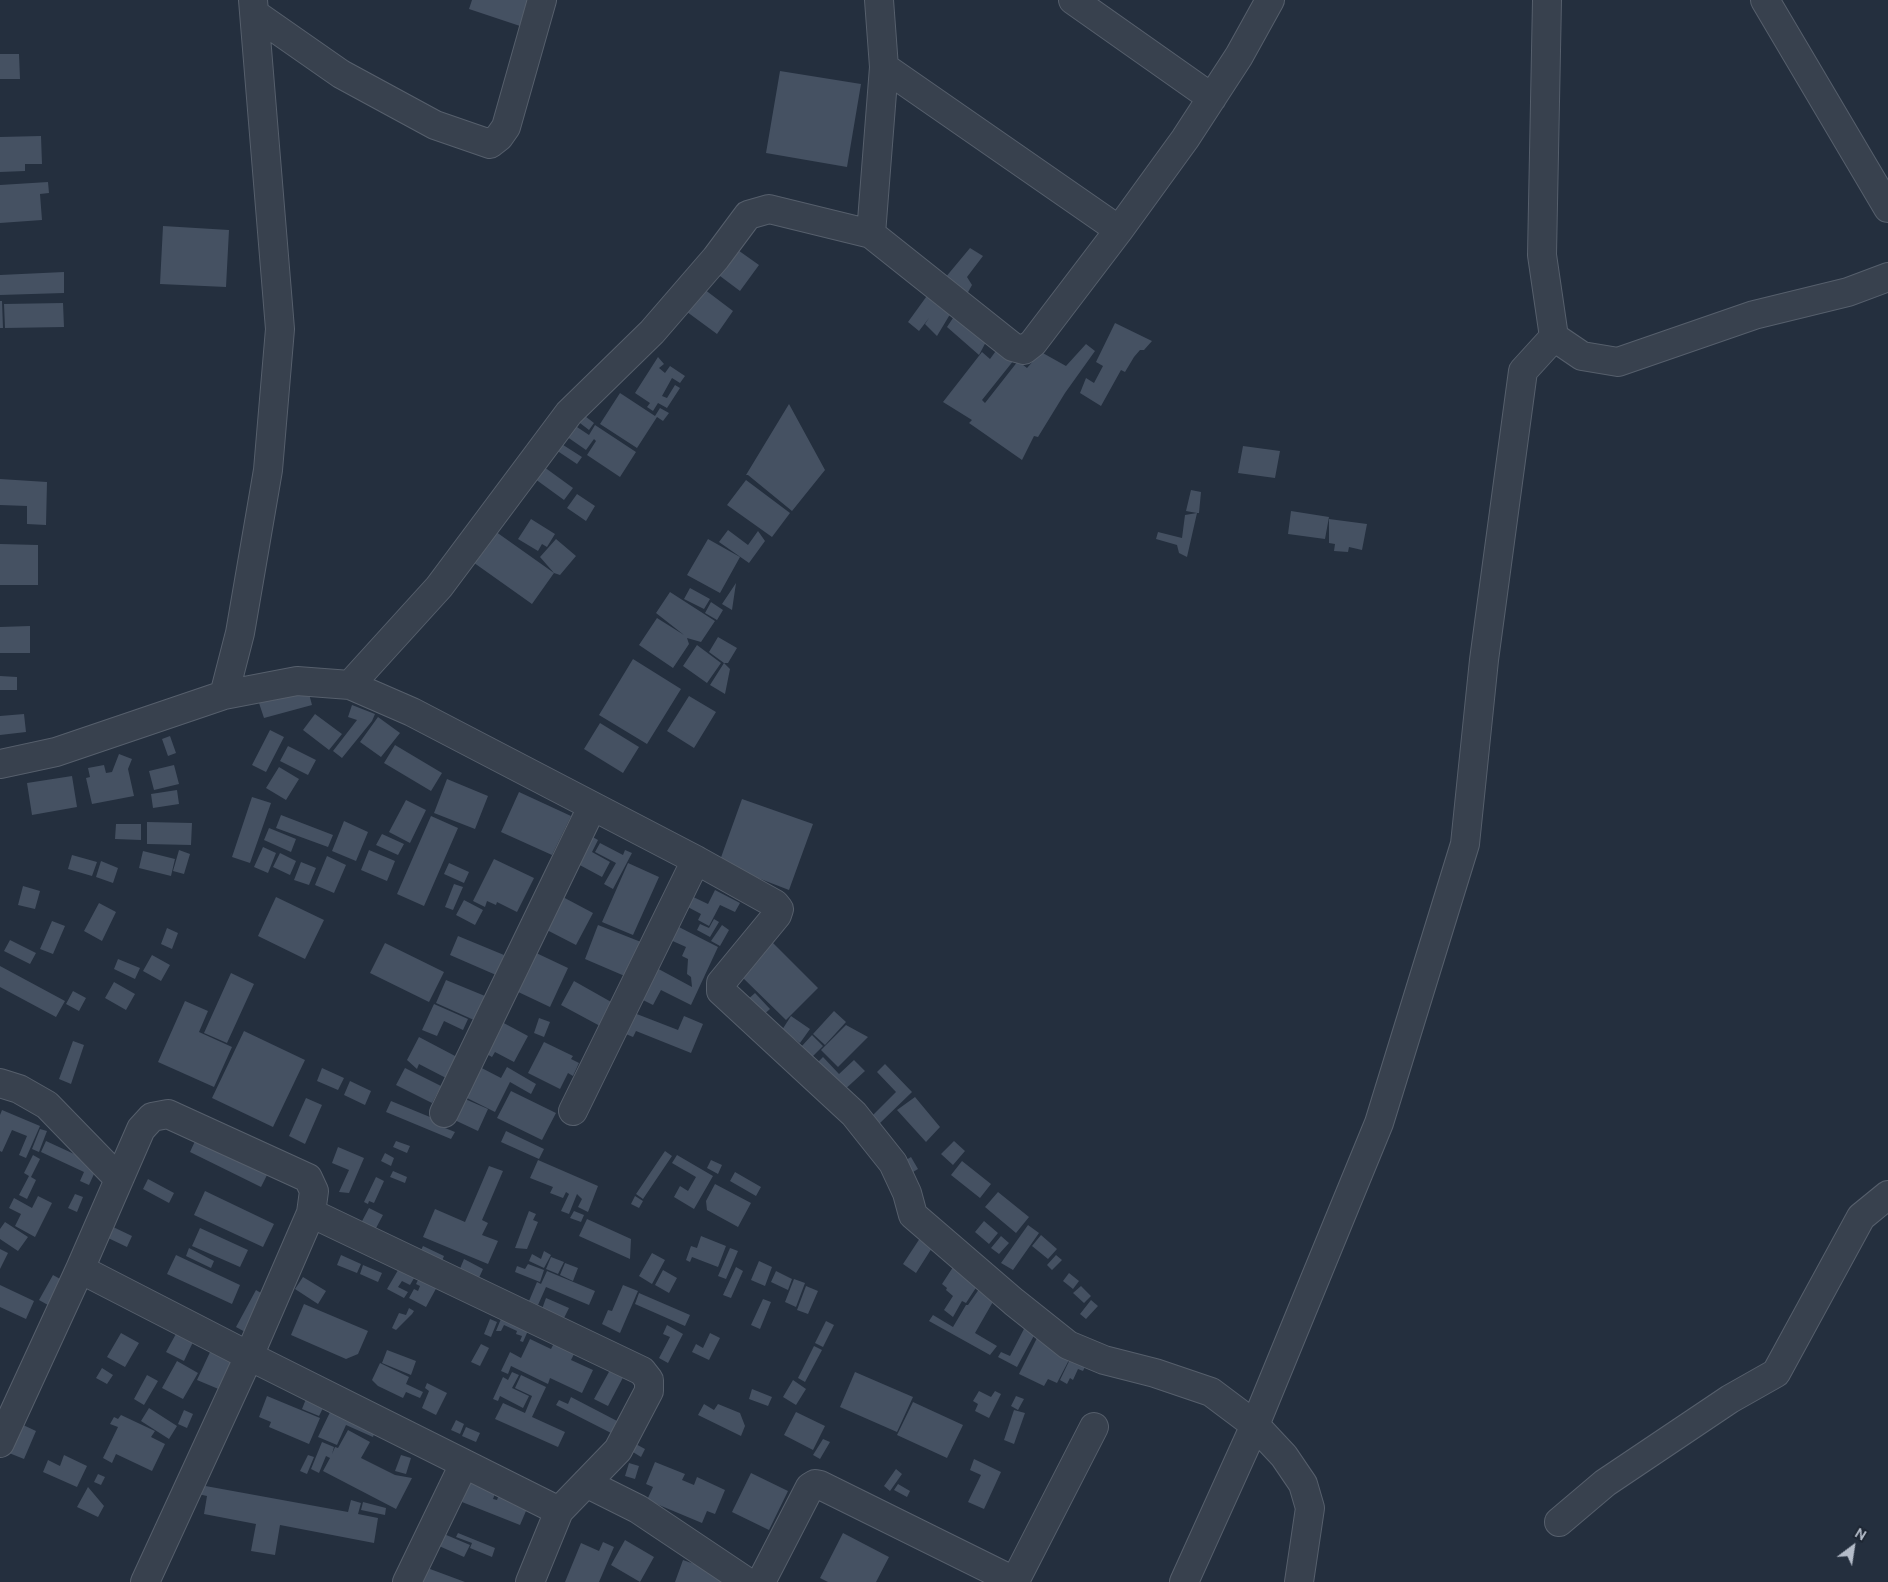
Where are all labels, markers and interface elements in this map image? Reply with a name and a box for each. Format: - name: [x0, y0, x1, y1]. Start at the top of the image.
- north arrow: [1828, 1522, 1878, 1572]
- text: N: [1852, 1525, 1869, 1544]

